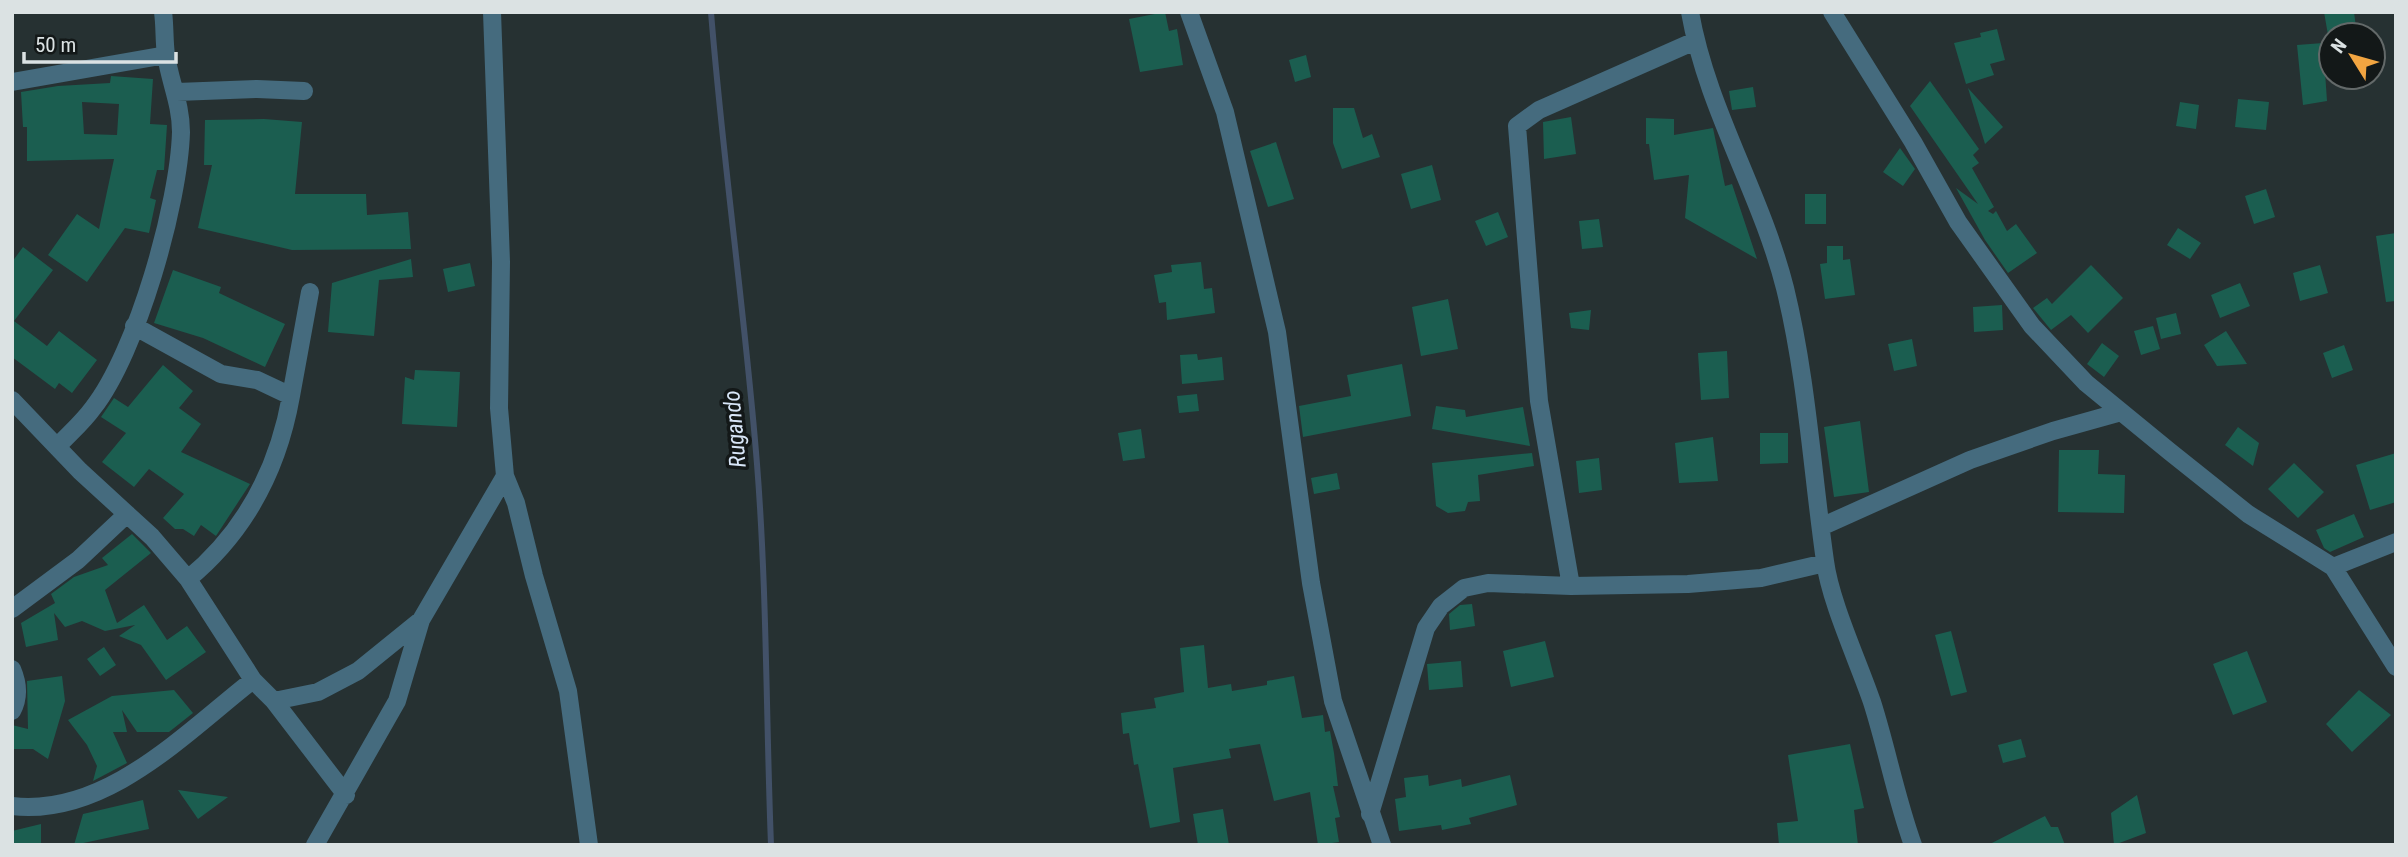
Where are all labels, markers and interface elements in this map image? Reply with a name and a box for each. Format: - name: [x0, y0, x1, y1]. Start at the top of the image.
- scale bar: [24, 21, 177, 65]
- north arrow: [2317, 21, 2387, 91]
- text: 50 m: [35, 33, 76, 57]
- text: N: [2326, 35, 2352, 58]
- water label: Rugando: [718, 389, 752, 469]

